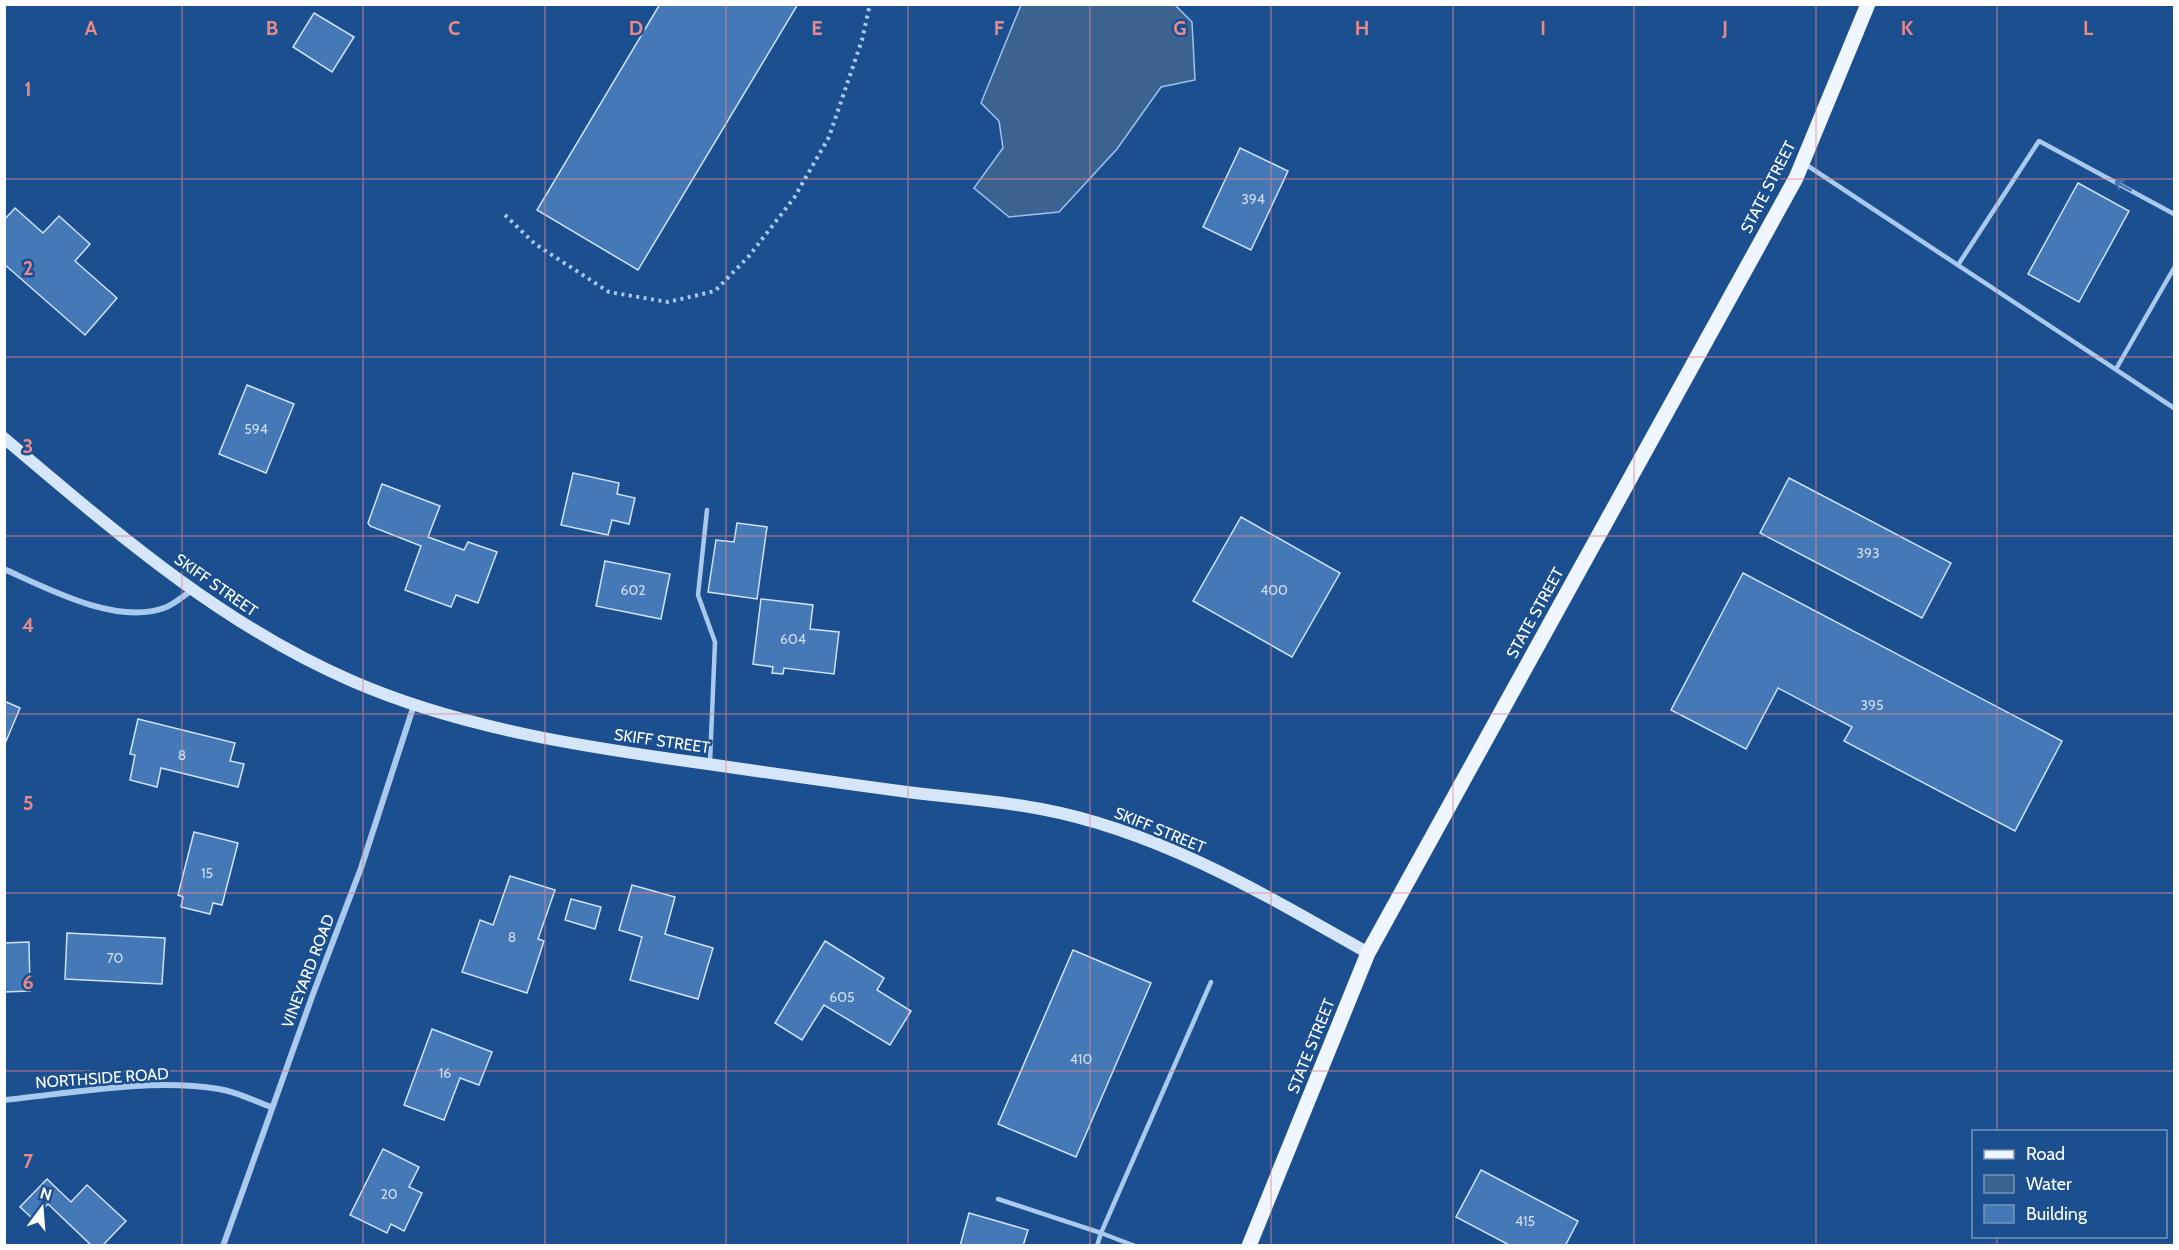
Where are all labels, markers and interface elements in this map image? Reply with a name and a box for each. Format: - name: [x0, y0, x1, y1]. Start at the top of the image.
- text: A: [85, 16, 98, 40]
- text: B: [266, 16, 278, 40]
- text: C: [448, 16, 460, 40]
- text: D: [629, 16, 643, 40]
- text: E: [811, 16, 823, 40]
- text: F: [994, 16, 1005, 40]
- text: G: [1173, 16, 1187, 40]
- text: H: [1355, 16, 1369, 40]
- text: I: [1540, 16, 1546, 40]
- text: J: [1721, 16, 1728, 40]
- text: K: [1901, 16, 1914, 40]
- text: L: [2083, 16, 2093, 40]
- text: 1: [24, 77, 32, 101]
- street label: STATE STREET: [1737, 137, 1800, 236]
- one-way arrow: [2115, 180, 2132, 192]
- house number: 394: [1241, 190, 1265, 208]
- text: 2: [23, 256, 33, 280]
- house number: 594: [244, 420, 268, 438]
- text: 3: [23, 434, 33, 458]
- house number: 393: [1856, 544, 1880, 562]
- street label: SKIFF STREET: [171, 550, 261, 621]
- street label: STATE STREET: [1502, 564, 1568, 662]
- house number: 602: [620, 581, 646, 599]
- house number: 400: [1260, 581, 1288, 599]
- text: 4: [22, 613, 34, 637]
- house number: 604: [780, 630, 806, 648]
- house number: 395: [1860, 696, 1884, 714]
- street label: SKIFF STREET: [613, 725, 712, 757]
- house number: 8: [178, 746, 186, 764]
- text: 5: [23, 791, 33, 815]
- street label: SKIFF STREET: [1112, 803, 1209, 857]
- house number: 15: [201, 864, 213, 882]
- street label: VINEYARD ROAD: [278, 912, 338, 1030]
- house number: 8: [508, 928, 516, 946]
- house number: 70: [107, 949, 124, 967]
- text: 6: [22, 970, 34, 994]
- house number: 605: [829, 988, 855, 1006]
- street label: STATE STREET: [1283, 995, 1339, 1096]
- house number: 410: [1070, 1050, 1092, 1068]
- street label: NORTHSIDE ROAD: [35, 1064, 169, 1092]
- house number: 16: [439, 1064, 451, 1082]
- legend: [1972, 1130, 2167, 1238]
- text: Road: [2026, 1143, 2065, 1165]
- text: 7: [23, 1149, 34, 1173]
- text: Water: [2026, 1173, 2072, 1195]
- north arrow: [12, 1178, 72, 1238]
- text: N: [38, 1183, 54, 1205]
- house number: 20: [380, 1185, 398, 1203]
- text: Building: [2026, 1203, 2088, 1225]
- house number: 415: [1515, 1212, 1535, 1230]

